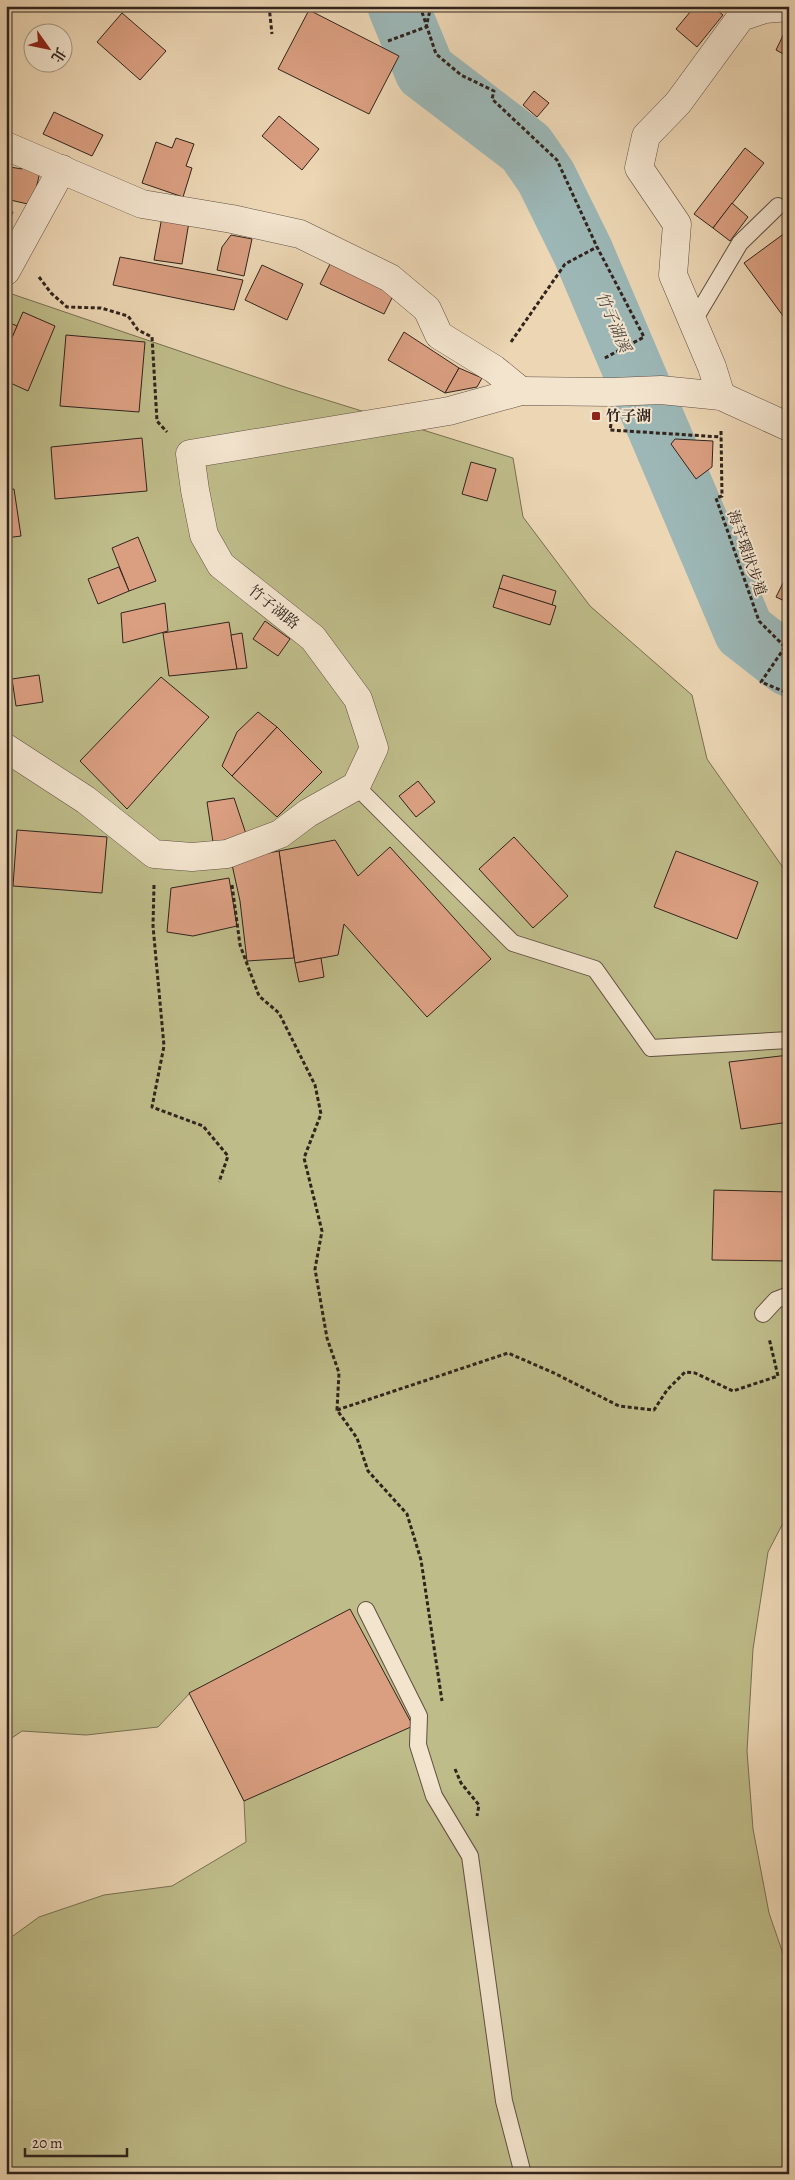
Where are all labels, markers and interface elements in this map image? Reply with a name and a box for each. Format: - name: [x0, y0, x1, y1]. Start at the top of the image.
- north arrow: [22, 22, 72, 72]
- text: 北: [47, 44, 70, 66]
- water label: 竹子湖溪: [590, 288, 636, 358]
- place label: 竹子湖: [606, 406, 651, 426]
- marker: 竹子湖: [590, 410, 602, 422]
- street label: 海芋環狀步道: [723, 507, 771, 599]
- street label: 竹子湖路: [244, 580, 304, 634]
- scale bar: [25, 2125, 128, 2157]
- text: 20 m: [32, 2133, 63, 2153]

